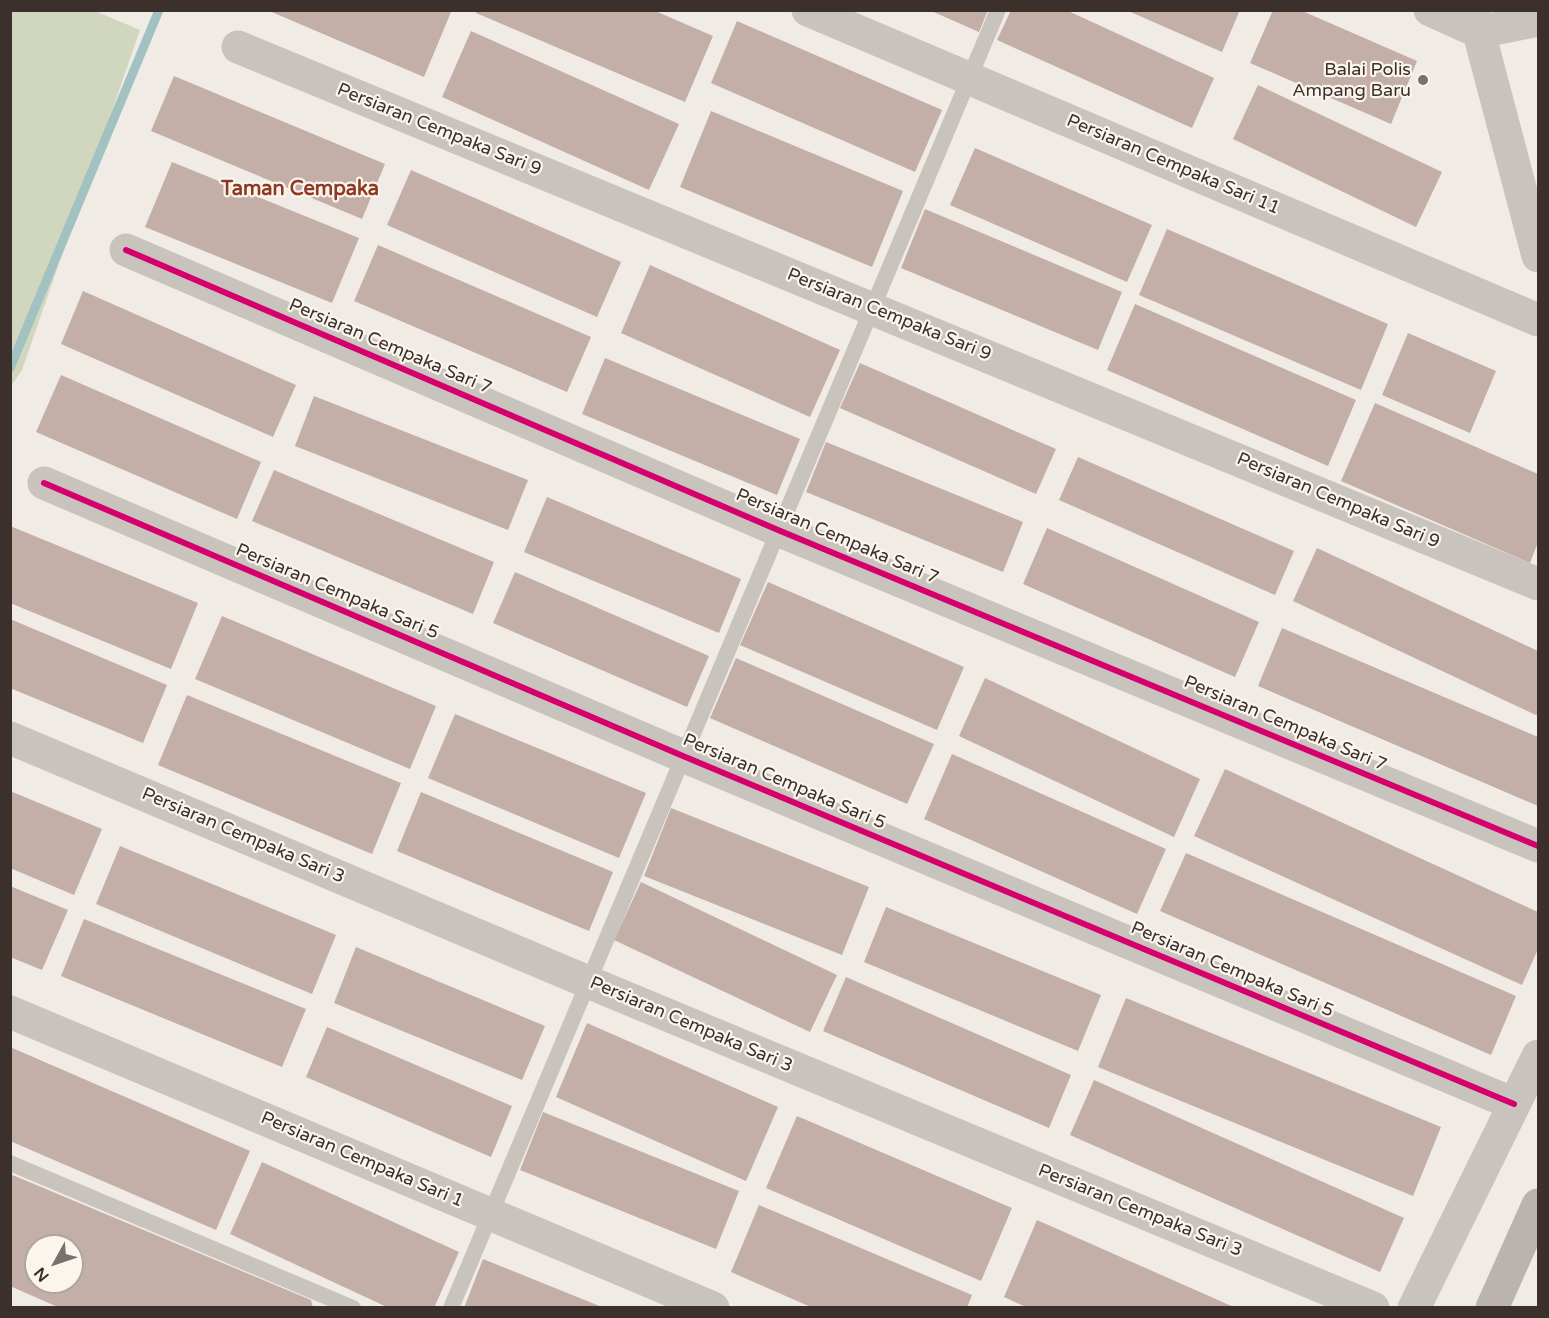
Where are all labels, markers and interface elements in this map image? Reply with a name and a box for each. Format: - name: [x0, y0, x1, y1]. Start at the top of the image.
- place label: Balai Polis Ampang Baru: [1292, 59, 1411, 101]
- marker: Balai Polis Ampang Baru: [1416, 73, 1430, 87]
- street label: Persiaran Cempaka Sari 9: [334, 79, 544, 181]
- street label: Persiaran Cempaka Sari 11: [1063, 110, 1283, 220]
- district label: Taman Cempaka: [221, 178, 379, 202]
- street label: Persiaran Cempaka Sari 9: [784, 264, 994, 366]
- street label: Persiaran Cempaka Sari 7: [285, 294, 495, 400]
- street label: Persiaran Cempaka Sari 9: [1233, 448, 1443, 554]
- street label: Persiaran Cempaka Sari 7: [732, 484, 942, 590]
- street label: Persiaran Cempaka Sari 5: [232, 539, 442, 645]
- street label: Persiaran Cempaka Sari 7: [1180, 671, 1390, 777]
- street label: Persiaran Cempaka Sari 5: [679, 729, 889, 835]
- street label: Persiaran Cempaka Sari 3: [138, 783, 348, 889]
- street label: Persiaran Cempaka Sari 5: [1127, 917, 1337, 1023]
- street label: Persiaran Cempaka Sari 3: [586, 972, 796, 1078]
- street label: Persiaran Cempaka Sari 1: [257, 1107, 467, 1213]
- street label: Persiaran Cempaka Sari 3: [1035, 1160, 1245, 1262]
- north arrow: [24, 1234, 84, 1294]
- text: N: [30, 1263, 54, 1286]

